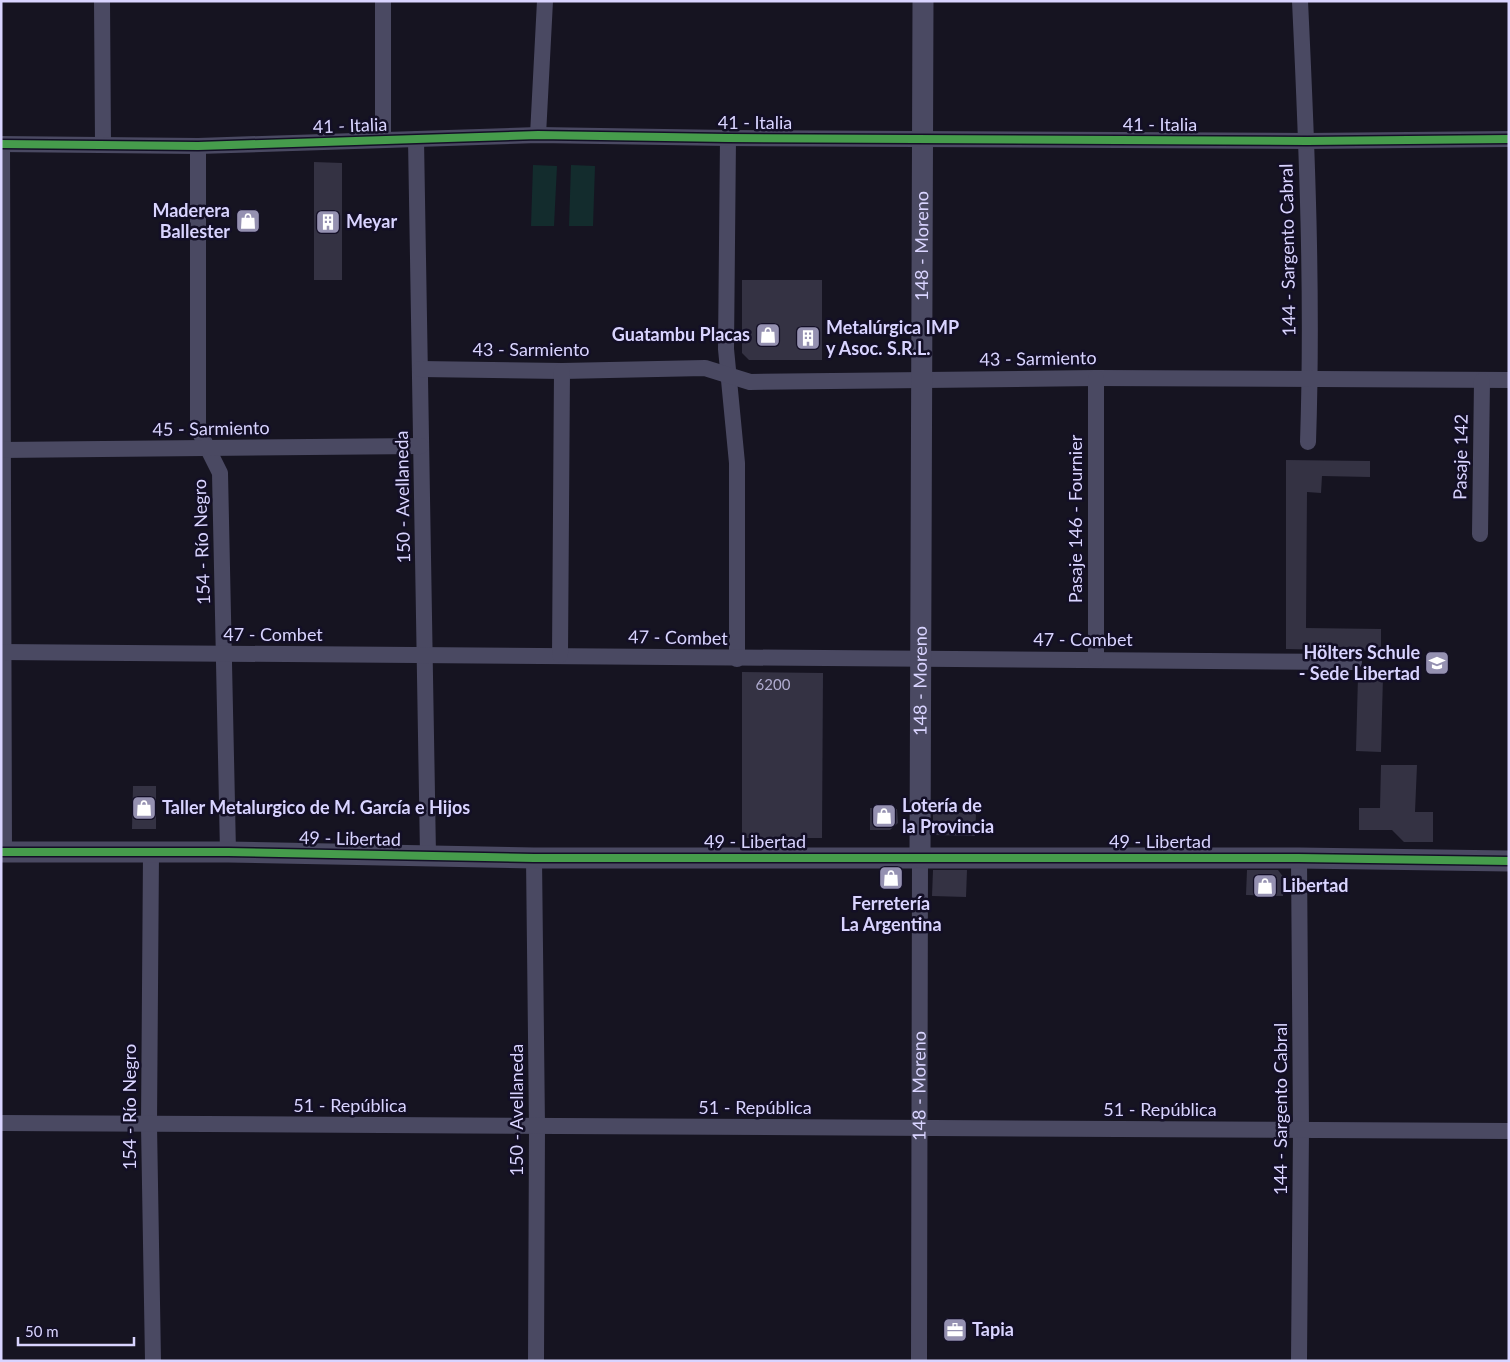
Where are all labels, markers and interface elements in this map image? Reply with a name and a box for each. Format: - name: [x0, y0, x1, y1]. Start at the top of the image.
- street label: 41 - Italia: [718, 111, 792, 133]
- street label: 41 - Italia: [312, 113, 388, 137]
- street label: 41 - Italia: [1123, 113, 1197, 135]
- street label: 144 - Sargento Cabral: [1274, 164, 1300, 337]
- street label: 148 - Moreno: [910, 191, 932, 301]
- place label: Maderera Ballester: [152, 199, 230, 242]
- shop icon: Maderera Ballester: [235, 208, 261, 234]
- building icon: Meyar: [315, 209, 341, 235]
- place label: Meyar: [346, 210, 398, 232]
- place label: Metalúrgica IMP y Asoc. S.R.L.: [826, 316, 959, 359]
- shop icon: Guatambu Placas: [755, 322, 781, 348]
- place label: Guatambu Placas: [612, 323, 750, 345]
- building icon: Metalúrgica IMP y Asoc. S.R.L.: [795, 325, 821, 351]
- street label: 43 - Sarmiento: [472, 338, 590, 360]
- street label: 43 - Sarmiento: [979, 346, 1097, 370]
- street label: Pasaje 142: [1448, 414, 1472, 500]
- street label: 45 - Sarmiento: [152, 416, 270, 440]
- street label: 150 - Avellaneda: [390, 431, 414, 564]
- street label: Pasaje 146 - Fournier: [1064, 434, 1086, 603]
- street label: 154 - Río Negro: [188, 479, 214, 605]
- street label: 47 - Combet: [223, 623, 323, 645]
- street label: 47 - Combet: [628, 625, 729, 649]
- street label: 148 - Moreno: [908, 626, 931, 736]
- street label: 47 - Combet: [1033, 628, 1133, 650]
- place label: Hölters Schule - Sede Libertad: [1299, 641, 1420, 684]
- school or university icon: Hölters Schule - Sede Libertad: [1424, 650, 1450, 676]
- house number: 6200: [756, 675, 791, 693]
- place label: Lotería de la Provincia: [902, 794, 994, 837]
- shop icon: Taller Metalurgico de M. García e Hijos: [131, 795, 157, 821]
- place label: Taller Metalurgico de M. García e Hijos: [162, 796, 470, 818]
- shop icon: Lotería de la Provincia: [871, 803, 897, 829]
- street label: 49 - Libertad: [299, 826, 401, 850]
- street label: 49 - Libertad: [704, 830, 806, 852]
- street label: 49 - Libertad: [1109, 830, 1211, 852]
- shop icon: Ferretería La Argentina: [878, 865, 904, 891]
- shop icon: Libertad: [1252, 873, 1278, 899]
- place label: Libertad: [1282, 874, 1349, 896]
- place label: Ferretería La Argentina: [840, 892, 942, 935]
- street label: 144 - Sargento Cabral: [1269, 1023, 1291, 1195]
- street label: 148 - Moreno: [907, 1031, 930, 1141]
- street label: 154 - Río Negro: [118, 1044, 140, 1170]
- street label: 150 - Avellaneda: [505, 1044, 527, 1176]
- street label: 51 - República: [293, 1094, 407, 1116]
- street label: 51 - República: [698, 1096, 812, 1118]
- street label: 51 - República: [1103, 1098, 1217, 1120]
- scale bar: [18, 1314, 134, 1346]
- office icon: Tapia: [942, 1317, 968, 1343]
- place label: Tapia: [972, 1318, 1014, 1340]
- text: 50 m: [25, 1322, 59, 1340]

